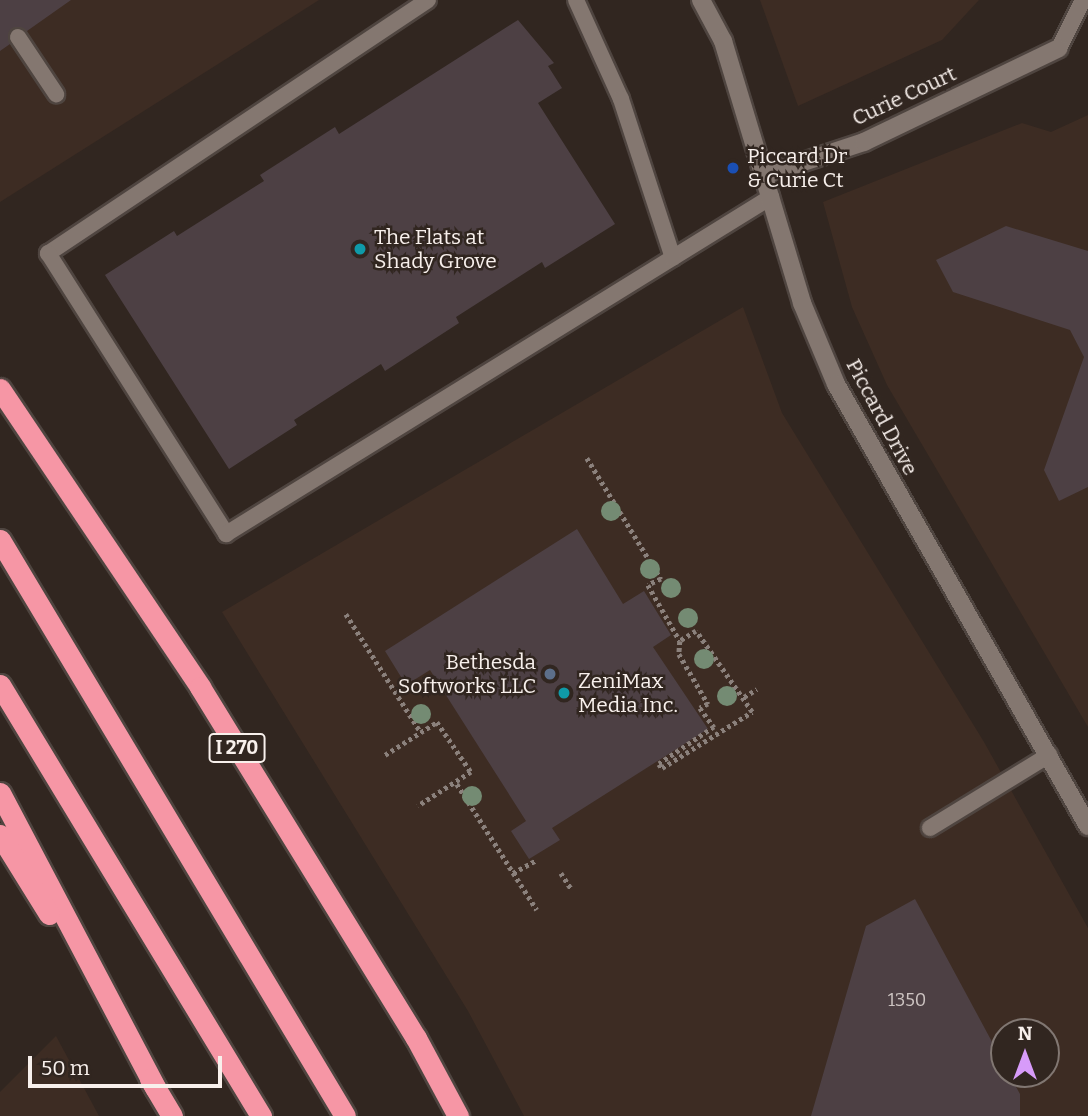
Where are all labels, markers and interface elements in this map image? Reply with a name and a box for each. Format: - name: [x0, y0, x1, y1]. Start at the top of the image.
- street label: Curie Court: [848, 61, 960, 131]
- place label: Piccard Dr & Curie Ct: [747, 143, 847, 193]
- marker: Piccard Dr & Curie Ct: [725, 160, 741, 176]
- place label: The Flats at Shady Grove: [374, 224, 497, 274]
- marker: The Flats at Shady Grove: [352, 241, 368, 257]
- street label: Piccard Drive: [841, 355, 923, 479]
- place label: Bethesda Softworks LLC: [398, 649, 536, 699]
- marker: Bethesda Softworks LLC: [542, 666, 558, 682]
- place label: ZeniMax Media Inc.: [578, 668, 678, 718]
- marker: ZeniMax Media Inc.: [556, 685, 572, 701]
- road number: I 270: [207, 733, 267, 764]
- house number: 1350: [888, 989, 926, 1011]
- north arrow: [990, 1018, 1060, 1088]
- text: N: [1018, 1022, 1032, 1045]
- scale bar: [32, 1042, 226, 1086]
- text: 50 m: [41, 1055, 90, 1081]

